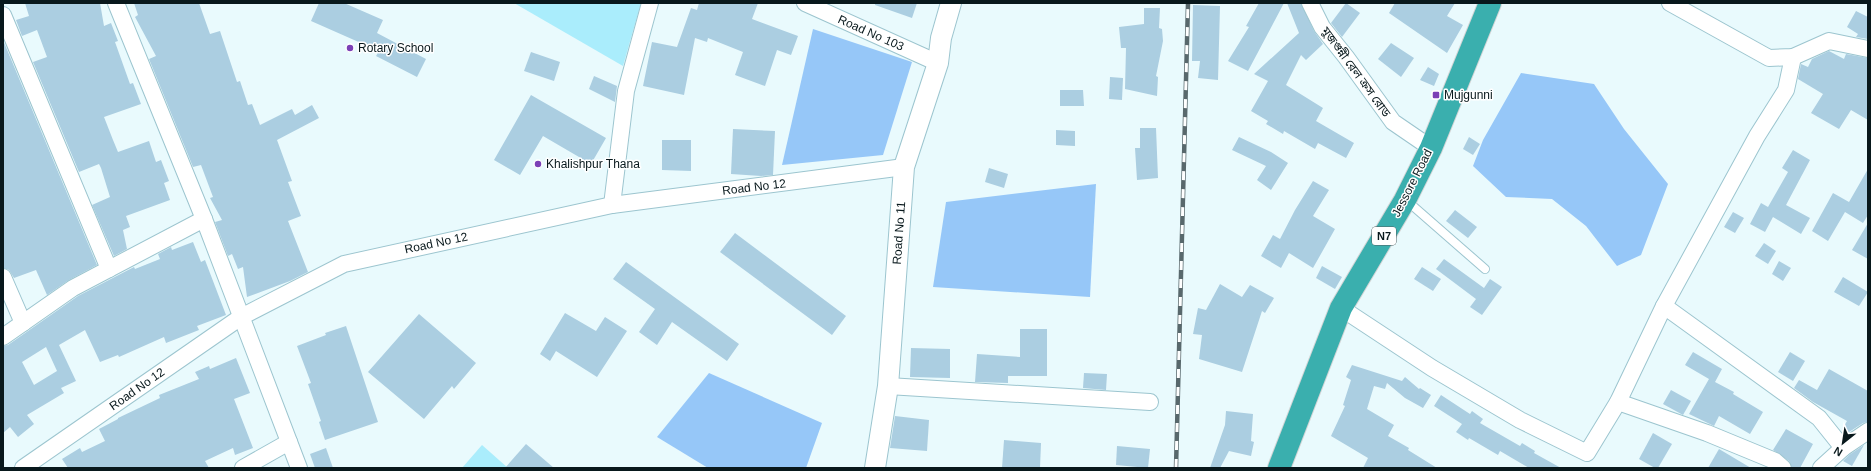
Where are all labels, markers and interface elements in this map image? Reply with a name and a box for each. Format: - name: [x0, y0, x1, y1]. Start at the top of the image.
- street label: Road No 103: [836, 12, 906, 54]
- street label: মুজগুন্নী রেল ক্রস রোড: [1317, 23, 1394, 121]
- place label: Rotary School: [358, 41, 433, 55]
- marker: Rotary School: [345, 43, 355, 53]
- place label: Mujgunni: [1444, 88, 1493, 102]
- marker: Mujgunni: [1431, 90, 1441, 100]
- street label: Jessore Road: [1389, 147, 1435, 219]
- place label: Khalishpur Thana: [546, 157, 640, 171]
- marker: Khalishpur Thana: [533, 159, 543, 169]
- street label: Road No 12: [721, 176, 787, 198]
- street label: Road No 11: [890, 201, 908, 265]
- road number: N7: [1372, 227, 1396, 245]
- street label: Road No 12: [403, 229, 469, 257]
- street label: Road No 12: [107, 365, 168, 413]
- north arrow: [1823, 423, 1863, 463]
- text: N: [1832, 444, 1844, 459]

